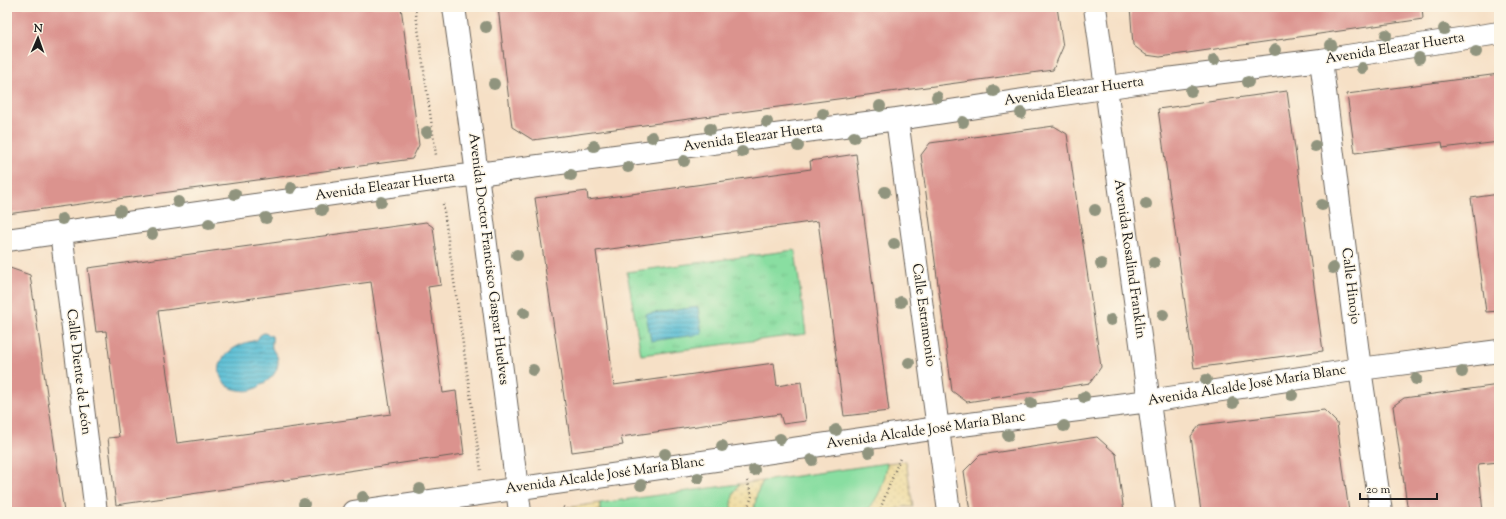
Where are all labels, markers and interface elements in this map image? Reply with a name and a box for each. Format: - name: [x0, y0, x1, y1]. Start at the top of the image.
- north arrow: [18, 18, 58, 58]
- text: N: [33, 21, 43, 37]
- street label: Avenida Eleazar Huerta: [1324, 28, 1467, 70]
- street label: Avenida Eleazar Huerta: [1003, 72, 1146, 112]
- street label: Avenida Eleazar Huerta: [682, 118, 825, 158]
- street label: Avenida Doctor Francisco Gaspar Huelves: [463, 132, 513, 386]
- street label: Avenida Eleazar Huerta: [314, 167, 457, 207]
- street label: Avenida Rosalind Franklin: [1108, 178, 1150, 340]
- street label: Calle Hinojo: [1335, 247, 1365, 326]
- street label: Calle Estramonio: [906, 262, 940, 368]
- street label: Calle Diente de León: [60, 308, 96, 436]
- street label: Avenida Alcalde José María Blanc: [1146, 360, 1348, 412]
- street label: Avenida Alcalde José María Blanc: [825, 407, 1027, 455]
- street label: Avenida Alcalde José María Blanc: [504, 452, 706, 500]
- scale bar: [1360, 475, 1437, 501]
- text: 20 m: [1366, 481, 1391, 499]

